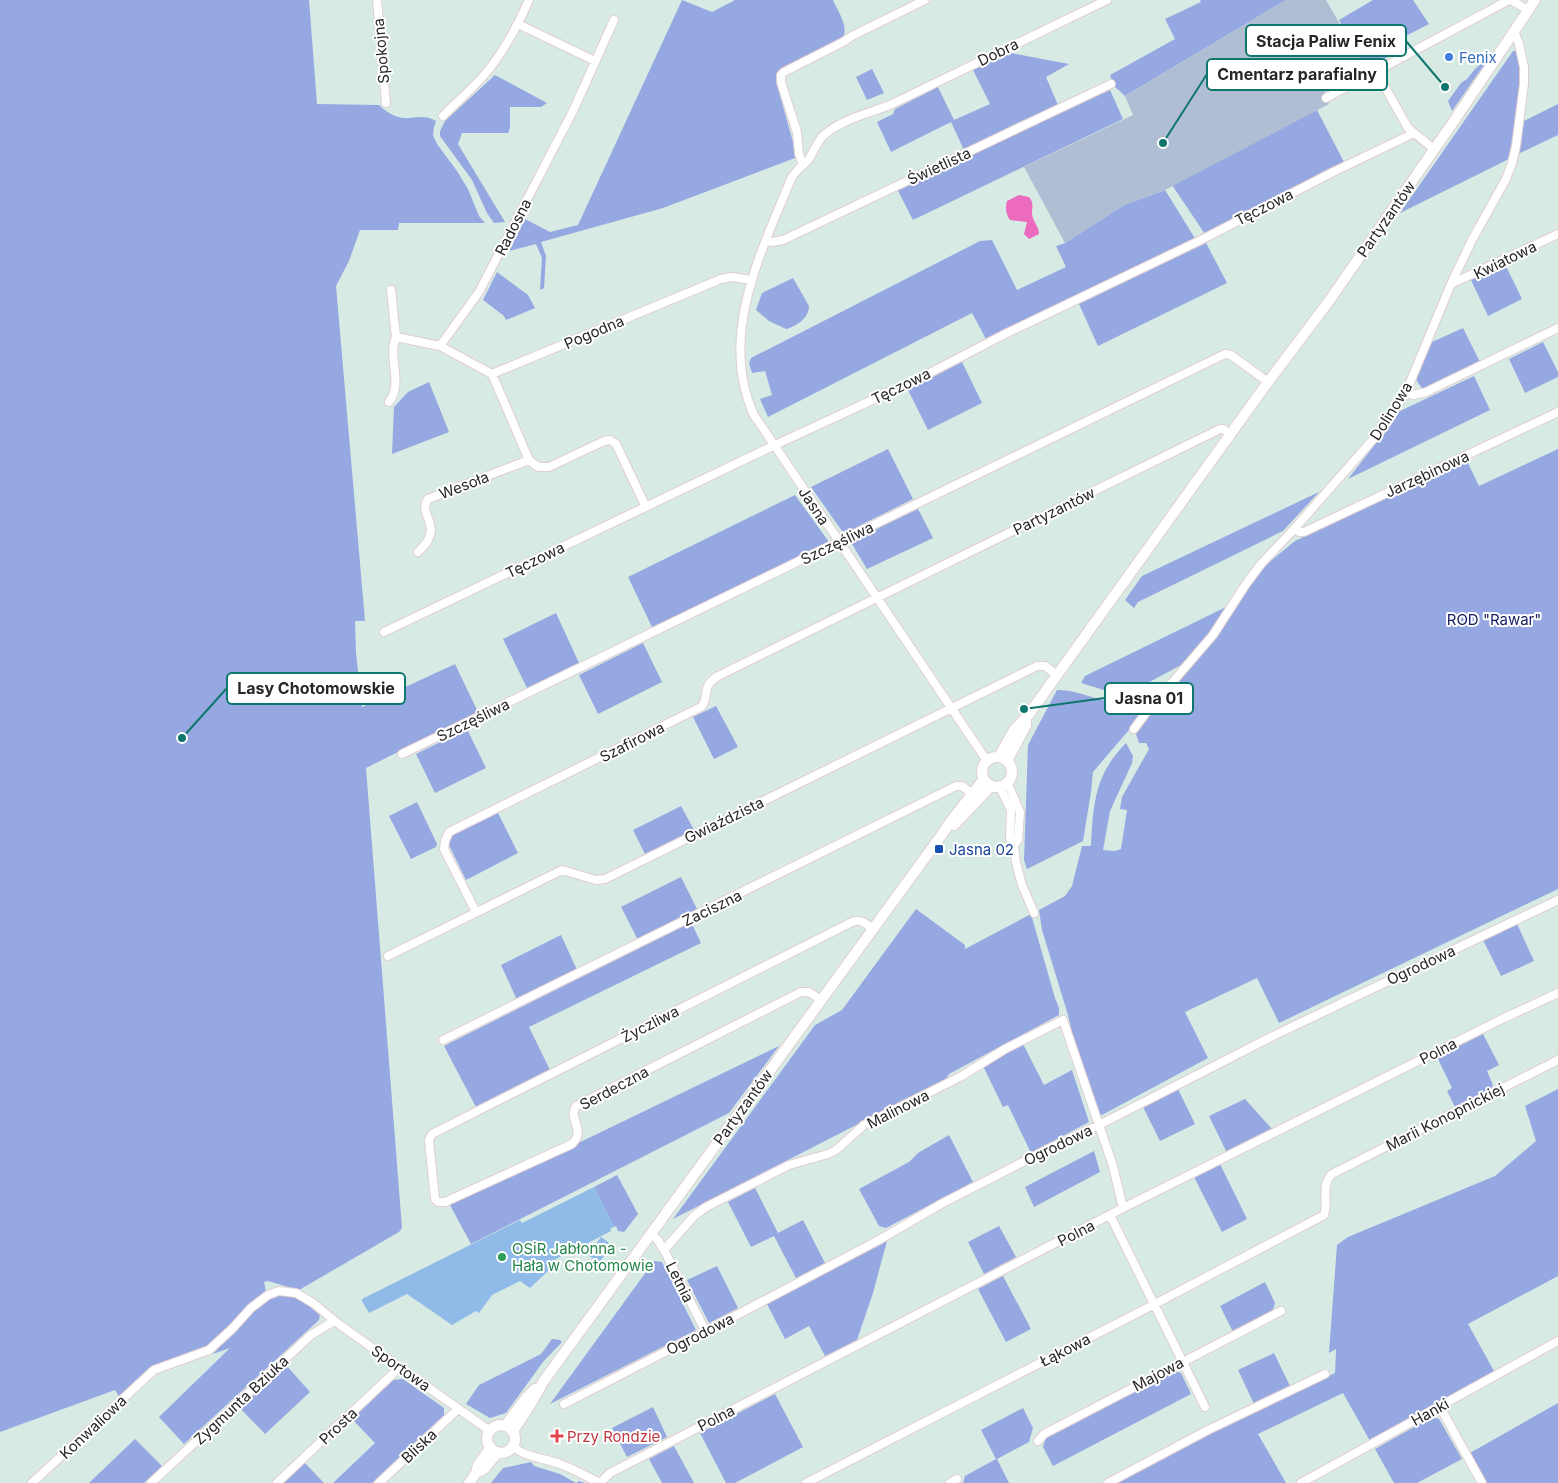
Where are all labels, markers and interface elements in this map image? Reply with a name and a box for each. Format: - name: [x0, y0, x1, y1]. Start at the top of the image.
- street label: Spokojna: [369, 17, 393, 85]
- callout: Stacja Paliw Fenix: [1246, 25, 1406, 56]
- text: Stacja Paliw Fenix: [1256, 31, 1396, 51]
- street label: Dobra: [974, 34, 1022, 70]
- place label: Fenix: [1459, 48, 1497, 67]
- marker: Fenix: [1443, 51, 1455, 63]
- callout: Cmentarz parafialny: [1207, 59, 1387, 90]
- text: Cmentarz parafialny: [1217, 64, 1377, 84]
- street label: Świetlista: [904, 143, 974, 189]
- street label: Partyzantów: [1353, 177, 1419, 261]
- street label: Tęczowa: [1232, 184, 1296, 230]
- street label: Radosna: [491, 195, 535, 259]
- street label: Kwiatowa: [1470, 237, 1540, 283]
- street label: Pogodna: [561, 311, 627, 353]
- street label: Tęczowa: [868, 364, 934, 408]
- street label: Dolinowa: [1366, 378, 1416, 444]
- street label: Jarzębinowa: [1382, 446, 1472, 502]
- street label: Wesoła: [436, 467, 492, 503]
- street label: Jasna: [794, 483, 834, 529]
- street label: Partyzantów: [1010, 483, 1098, 539]
- street label: Szczęśliwa: [797, 517, 877, 569]
- street label: Tęczowa: [502, 538, 568, 582]
- park label: ROD "Rawar": [1447, 610, 1541, 629]
- callout: Lasy Chotomowskie: [227, 673, 405, 704]
- text: Lasy Chotomowskie: [237, 678, 395, 698]
- callout: Jasna 01: [1105, 683, 1193, 714]
- text: Jasna 01: [1115, 688, 1183, 708]
- street label: Szczęśliwa: [433, 694, 513, 746]
- street label: Szafirowa: [596, 718, 668, 766]
- street label: Gwiaździsta: [681, 793, 767, 847]
- place label: Jasna 02: [949, 840, 1014, 859]
- marker: Jasna 02: [933, 843, 945, 855]
- street label: Zaciszna: [679, 886, 745, 930]
- street label: Ogrodowa: [1384, 941, 1458, 989]
- street label: Życzliwa: [618, 1001, 682, 1047]
- street label: Polna: [1416, 1034, 1460, 1068]
- street label: Serdeczna: [576, 1062, 652, 1114]
- street label: Partyzantów: [709, 1065, 777, 1149]
- street label: Marii Konopnickiej: [1383, 1079, 1507, 1155]
- street label: Malinowa: [864, 1085, 932, 1133]
- street label: Ogrodowa: [1021, 1120, 1095, 1170]
- street label: Polna: [1054, 1216, 1098, 1250]
- place label: OSiR Jabłonna - Hała w Chotomowie: [512, 1239, 653, 1275]
- marker: OSiR Jabłonna - Hała w Chotomowie: [496, 1251, 508, 1263]
- street label: Letnia: [662, 1259, 698, 1305]
- street label: Ogrodowa: [663, 1309, 737, 1359]
- street label: Łąkowa: [1036, 1329, 1094, 1371]
- street label: Sportowa: [368, 1341, 434, 1395]
- street label: Zygmunta Bziuka: [190, 1351, 292, 1449]
- street label: Majowa: [1129, 1353, 1187, 1395]
- street label: Konwaliowa: [56, 1391, 130, 1463]
- street label: Hanki: [1408, 1394, 1452, 1430]
- street label: Polna: [694, 1401, 738, 1435]
- street label: Prosta: [315, 1404, 361, 1448]
- street label: Bliska: [397, 1425, 441, 1467]
- place label: Przy Rondzie: [567, 1427, 660, 1446]
- marker: Przy Rondzie: [551, 1430, 563, 1442]

